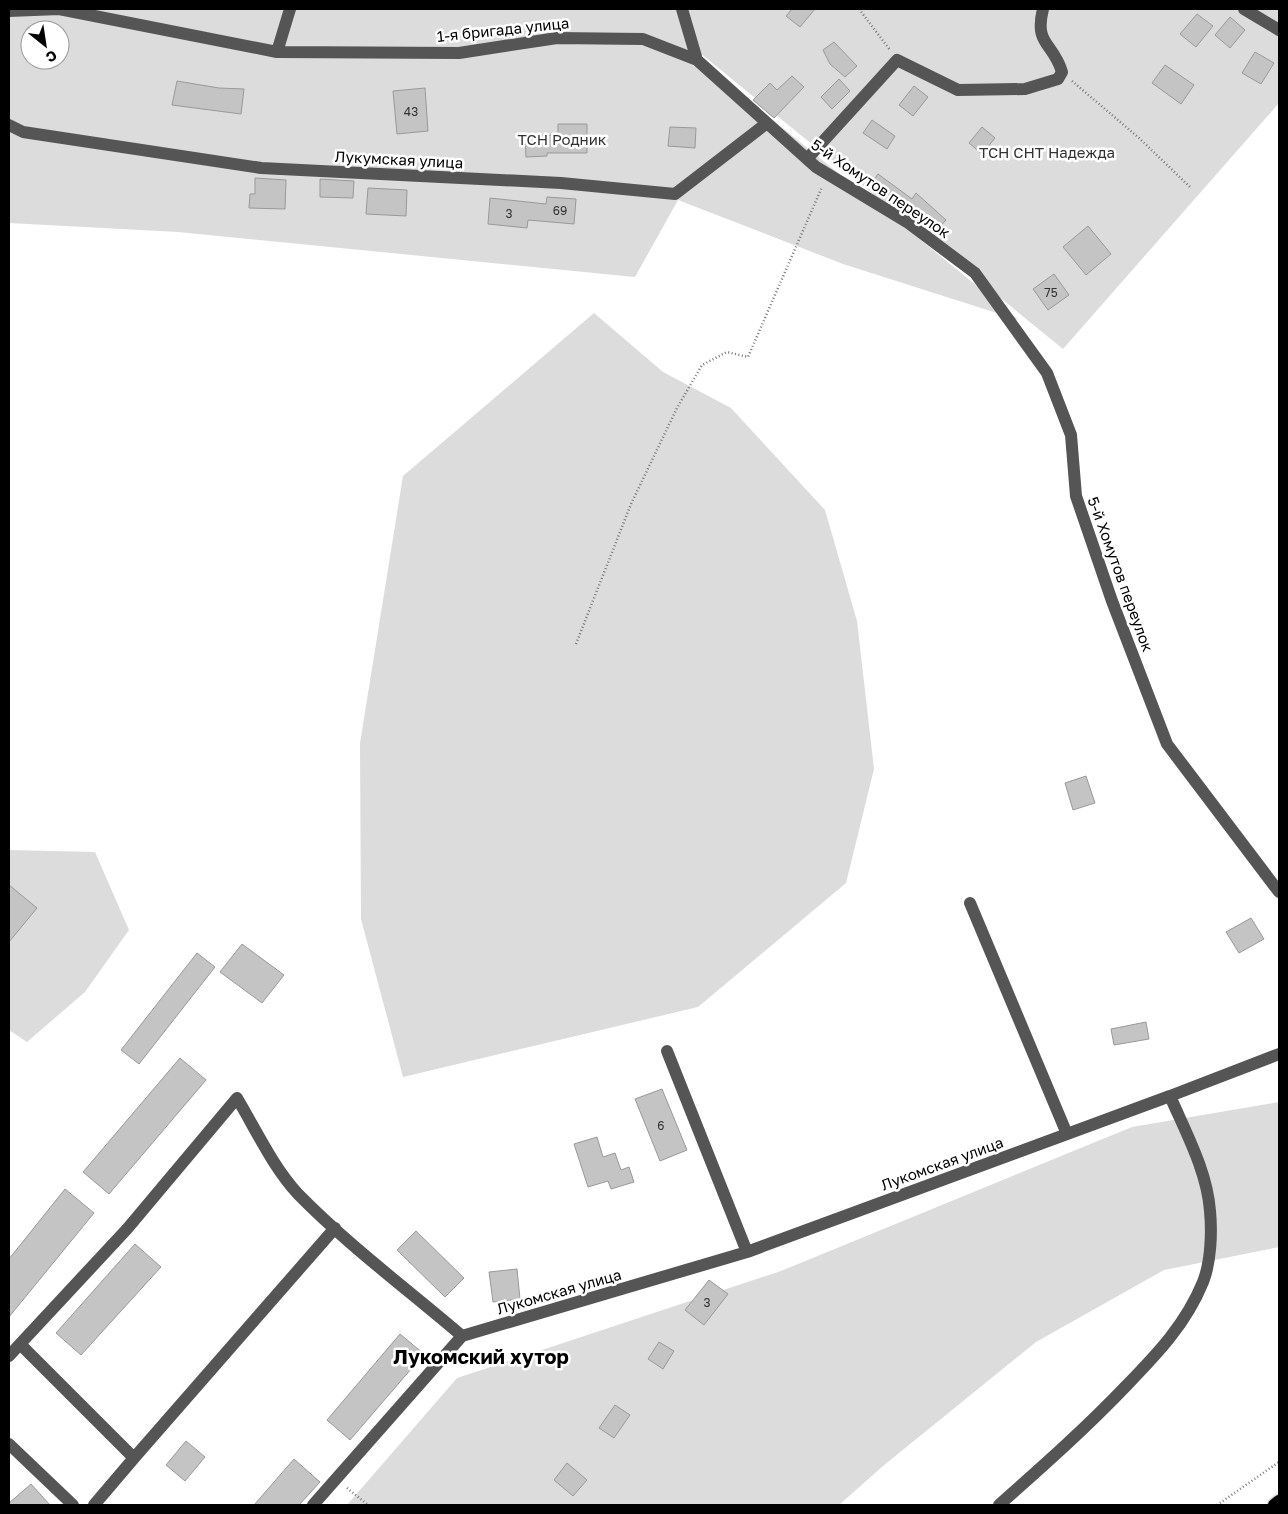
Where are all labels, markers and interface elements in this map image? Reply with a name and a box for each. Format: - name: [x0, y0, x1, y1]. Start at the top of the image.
- street label: 1-я бригада улица: [436, 13, 570, 45]
- north arrow: [20, 20, 70, 70]
- text: С: [43, 47, 60, 67]
- house number: 43: [404, 104, 418, 119]
- park label: ТСН Родник: [518, 130, 607, 148]
- street label: 5-й Хомутов переулок: [808, 135, 954, 241]
- park label: ТСН СНТ Надежда: [979, 143, 1115, 161]
- street label: Лукумская улица: [334, 147, 464, 171]
- house number: 69: [553, 203, 567, 218]
- house number: 3: [505, 206, 513, 221]
- house number: 75: [1044, 285, 1058, 300]
- street label: 5-й Хомутов переулок: [1085, 494, 1158, 654]
- house number: 6: [657, 1118, 665, 1133]
- street label: Лукомская улица: [878, 1133, 1006, 1193]
- street label: Лукомская улица: [495, 1265, 623, 1317]
- house number: 3: [703, 1295, 711, 1310]
- district label: Лукомский хутор: [393, 1344, 569, 1368]

